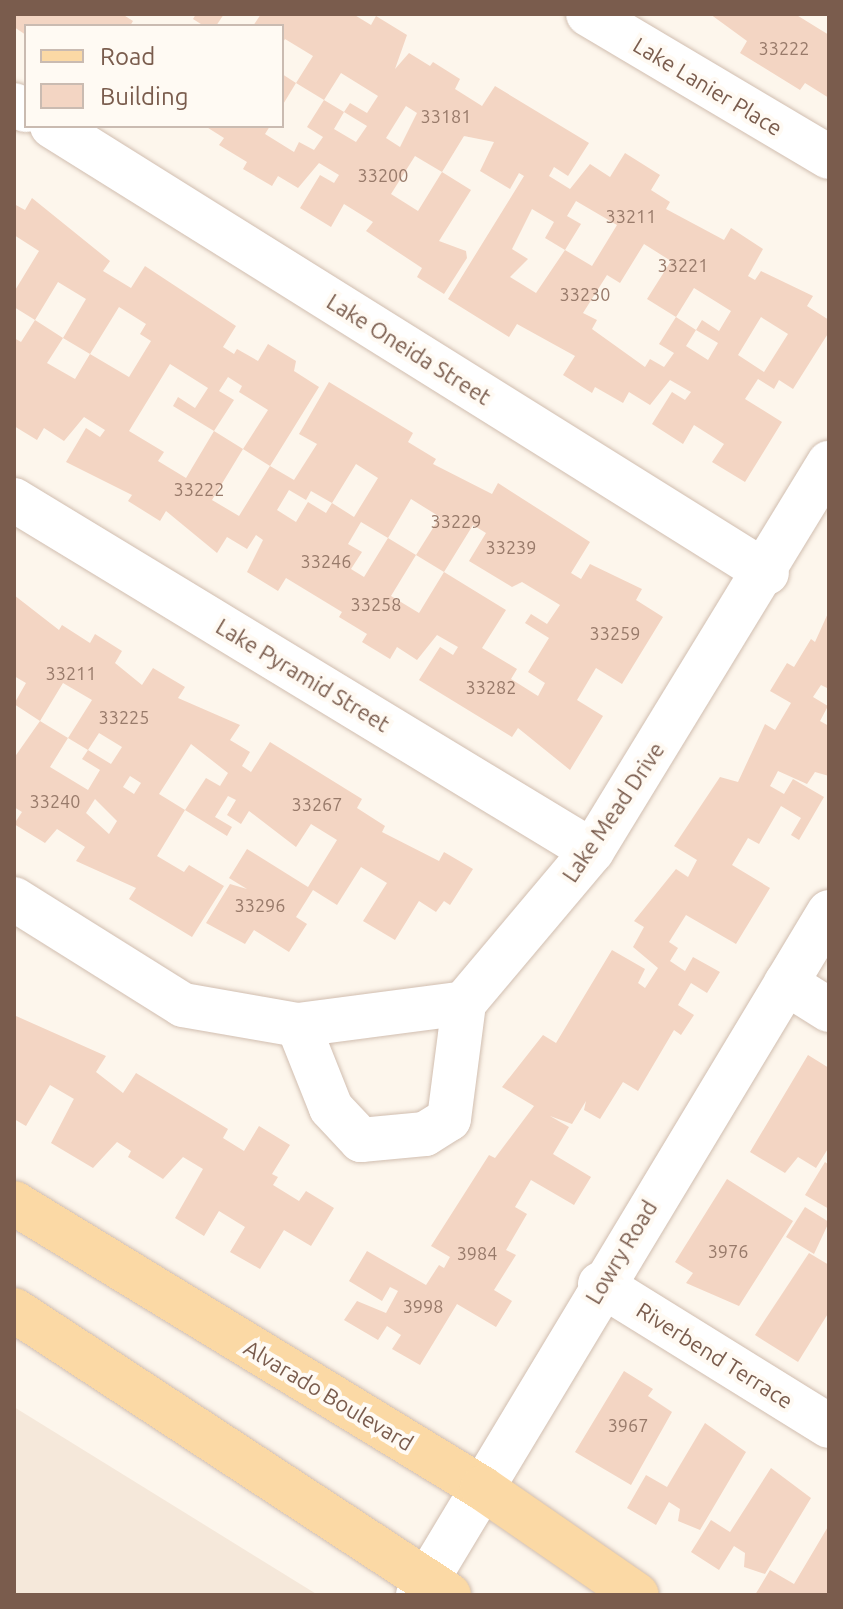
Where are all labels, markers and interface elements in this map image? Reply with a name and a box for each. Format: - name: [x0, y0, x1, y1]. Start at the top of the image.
- legend: [24, 24, 284, 128]
- street label: Lake Lanier Place: [629, 31, 787, 141]
- house number: 33222: [759, 37, 809, 59]
- text: Road: [100, 43, 155, 70]
- text: Building: [100, 83, 188, 110]
- house number: 33181: [421, 105, 471, 127]
- house number: 33200: [358, 164, 408, 186]
- house number: 33211: [606, 205, 656, 227]
- house number: 33221: [658, 254, 708, 276]
- house number: 33230: [560, 283, 610, 305]
- street label: Lake Oneida Street: [322, 288, 496, 410]
- house number: 33222: [174, 478, 224, 500]
- house number: 33229: [431, 510, 481, 532]
- house number: 33239: [486, 536, 536, 558]
- house number: 33246: [301, 550, 351, 572]
- house number: 33258: [351, 593, 401, 615]
- street label: Lake Pyramid Street: [211, 613, 395, 737]
- house number: 33259: [590, 622, 640, 644]
- house number: 33211: [46, 662, 96, 684]
- house number: 33282: [466, 676, 516, 698]
- house number: 33225: [99, 706, 149, 728]
- street label: Lake Mead Drive: [557, 737, 669, 887]
- house number: 33240: [30, 790, 80, 812]
- house number: 33267: [292, 793, 342, 815]
- house number: 33296: [235, 894, 285, 916]
- street label: Lowry Road: [580, 1195, 662, 1309]
- house number: 3976: [708, 1240, 748, 1262]
- house number: 3984: [457, 1242, 497, 1264]
- house number: 3998: [403, 1295, 443, 1317]
- street label: Riverbend Terrace: [632, 1296, 798, 1414]
- street label: Alvarado Boulevard: [239, 1334, 419, 1456]
- house number: 3967: [608, 1414, 648, 1436]

